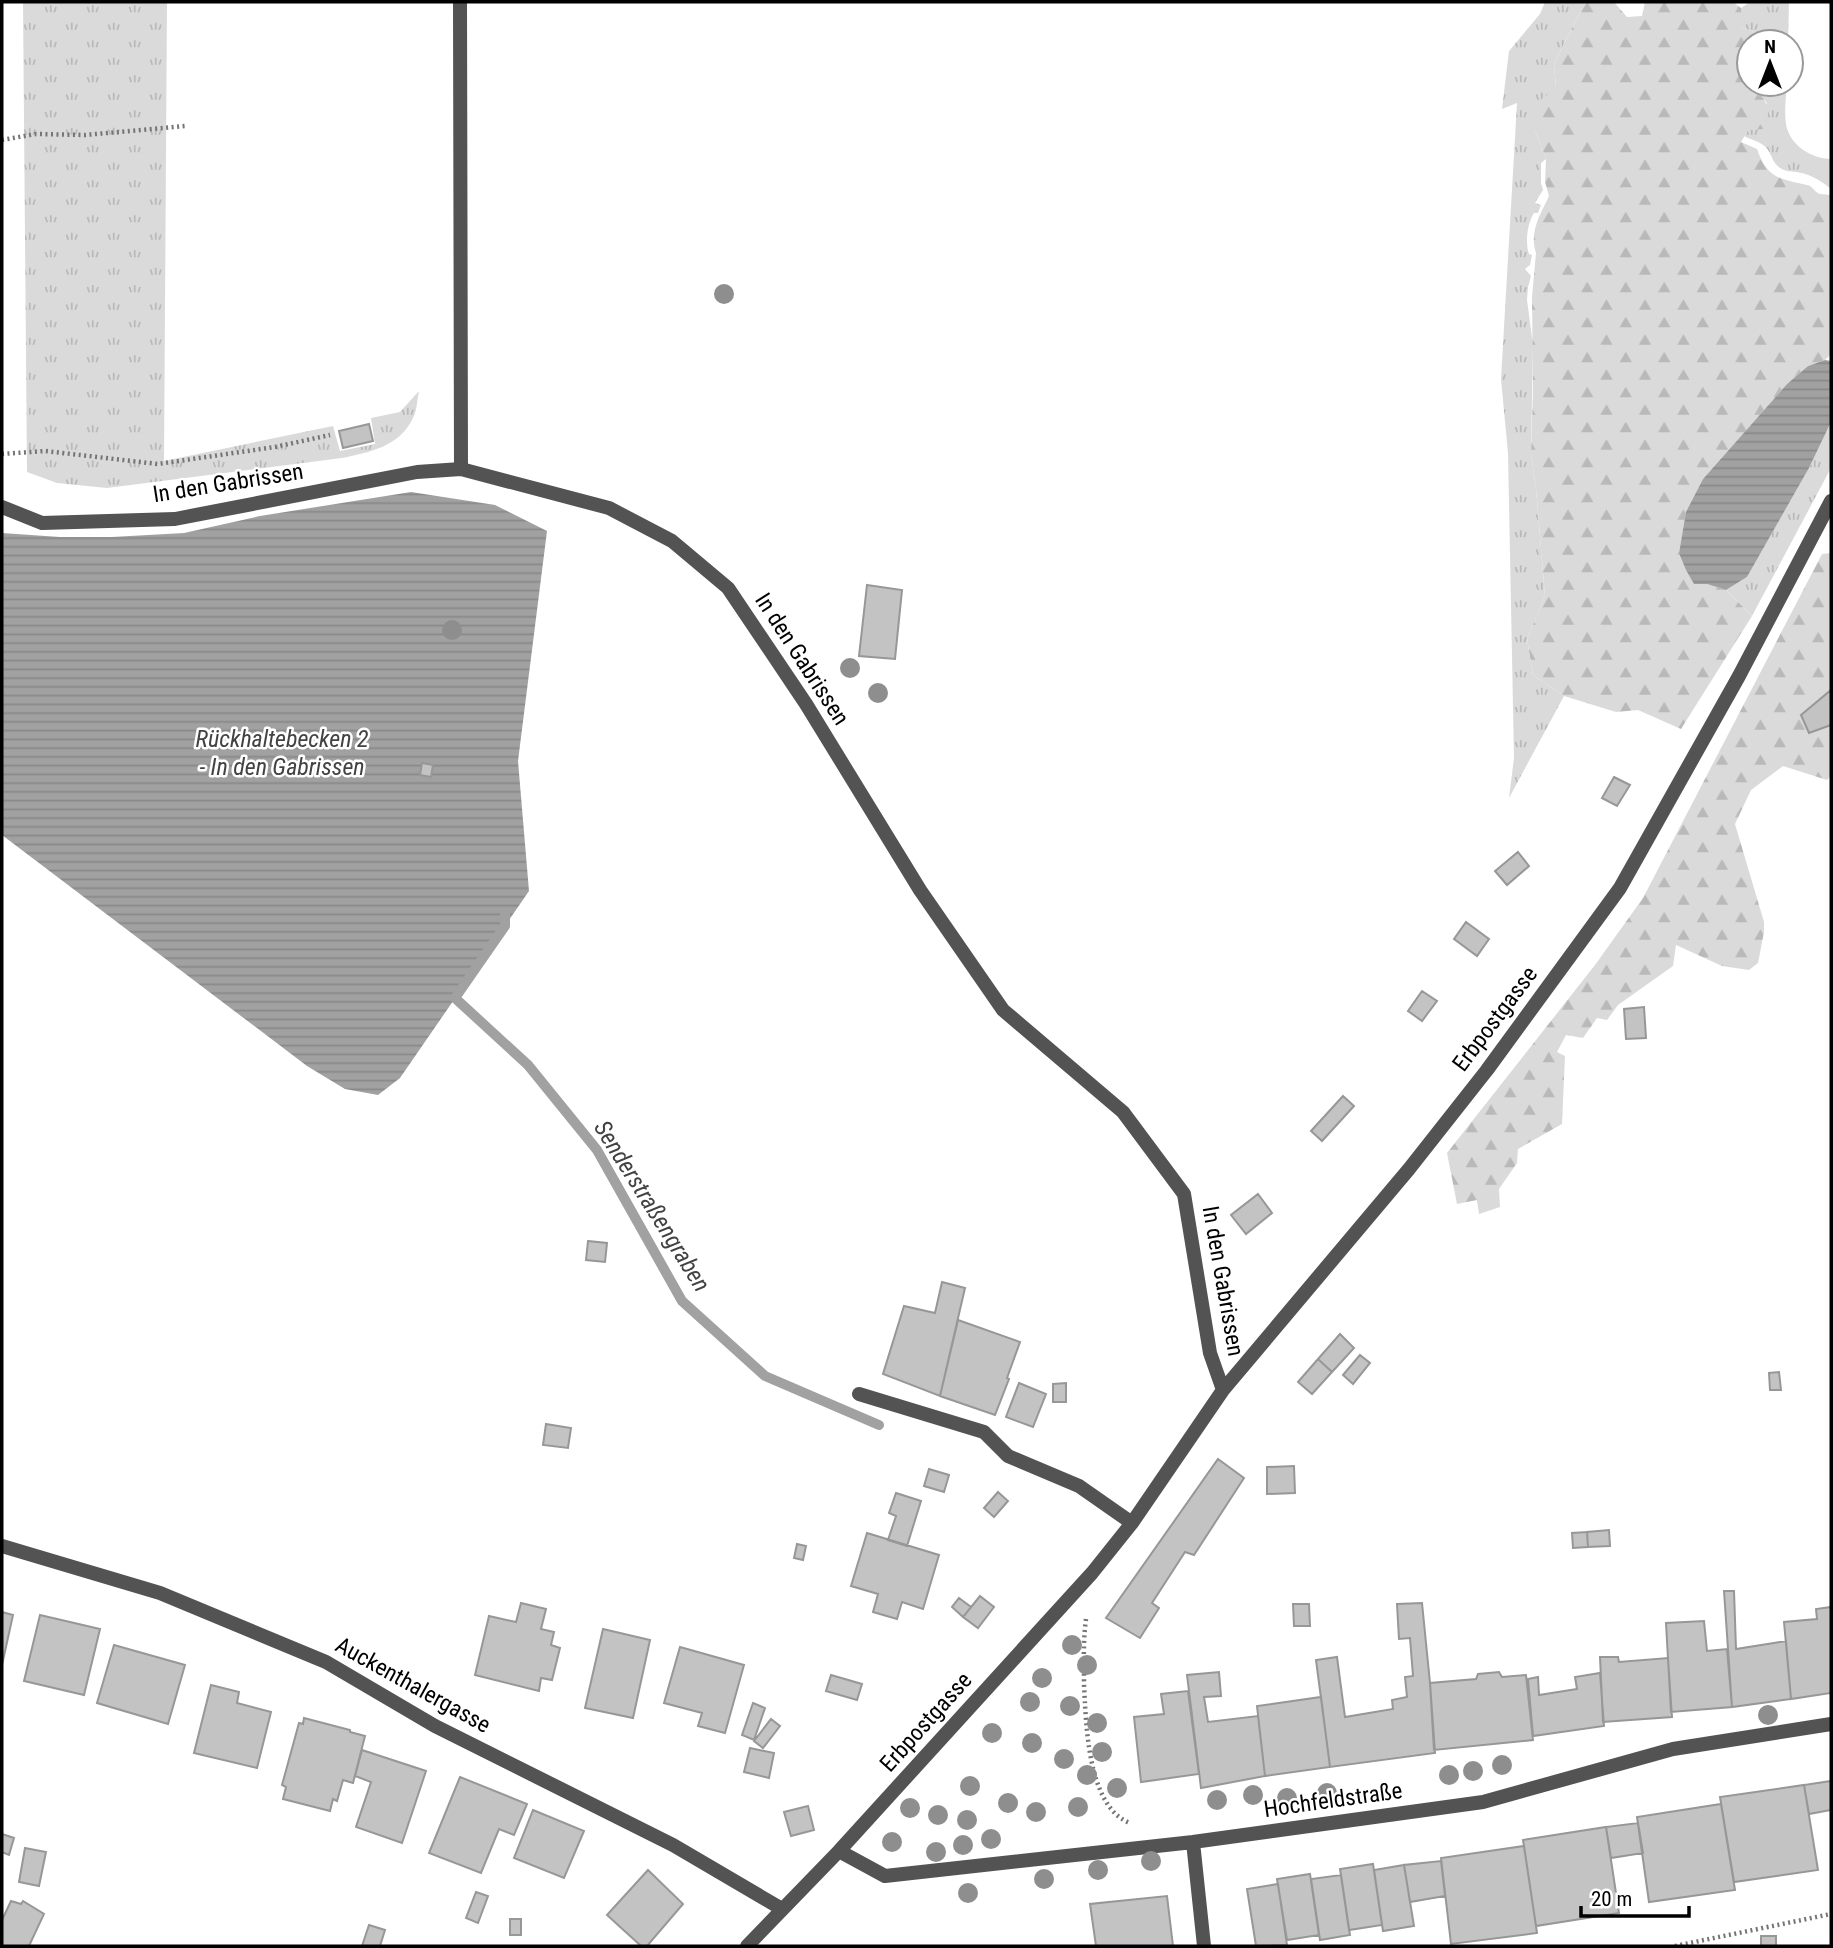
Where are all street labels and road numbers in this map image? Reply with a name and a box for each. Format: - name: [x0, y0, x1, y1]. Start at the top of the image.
- street label: In den Gabrissen: [151, 458, 305, 508]
- street label: In den Gabrissen: [749, 588, 855, 730]
- street label: Erbpostgasse: [1447, 961, 1543, 1077]
- street label: In den Gabrissen: [1197, 1204, 1249, 1358]
- street label: Auckenthalergasse: [331, 1631, 495, 1739]
- street label: Erbpostgasse: [874, 1667, 978, 1777]
- street label: Hochfeldstraße: [1262, 1777, 1404, 1823]

